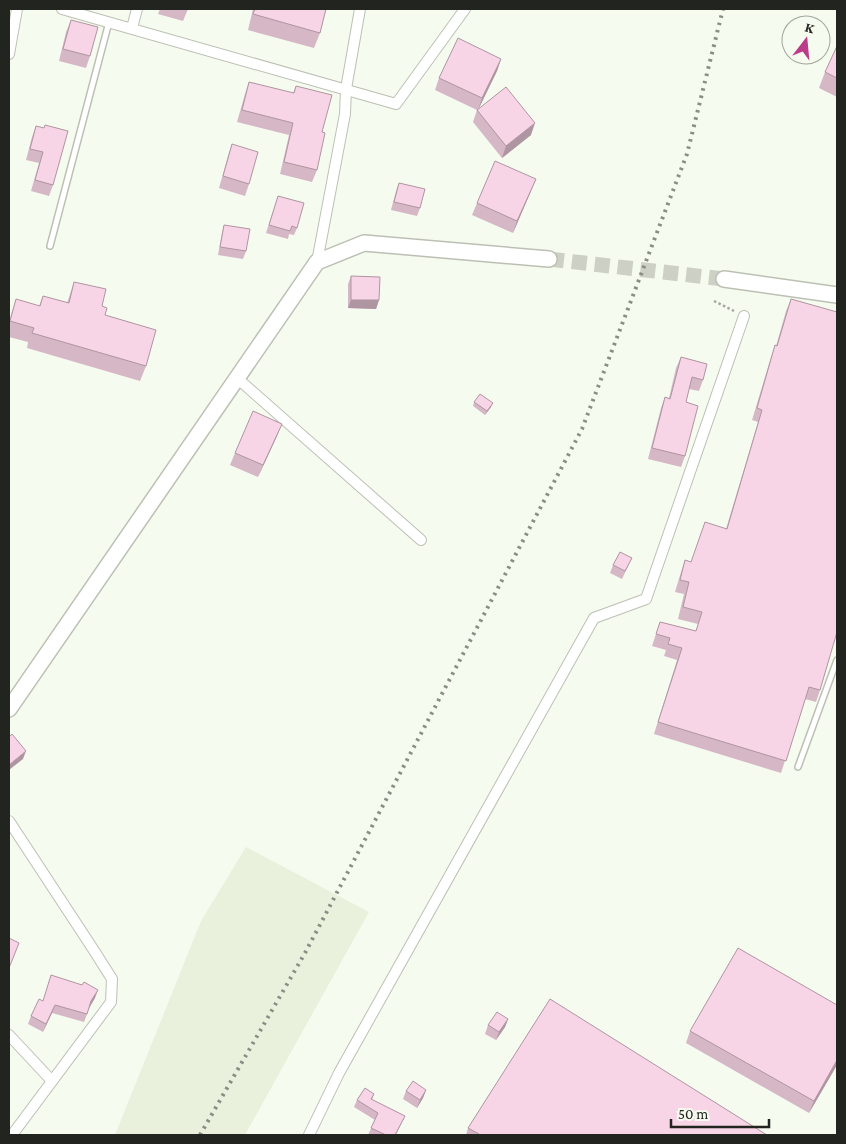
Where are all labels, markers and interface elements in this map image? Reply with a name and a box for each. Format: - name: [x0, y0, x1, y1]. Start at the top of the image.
- north arrow: [781, 15, 831, 65]
- text: K: [803, 19, 817, 37]
- scale bar: [671, 1096, 768, 1128]
- text: 50 m: [678, 1106, 708, 1122]

